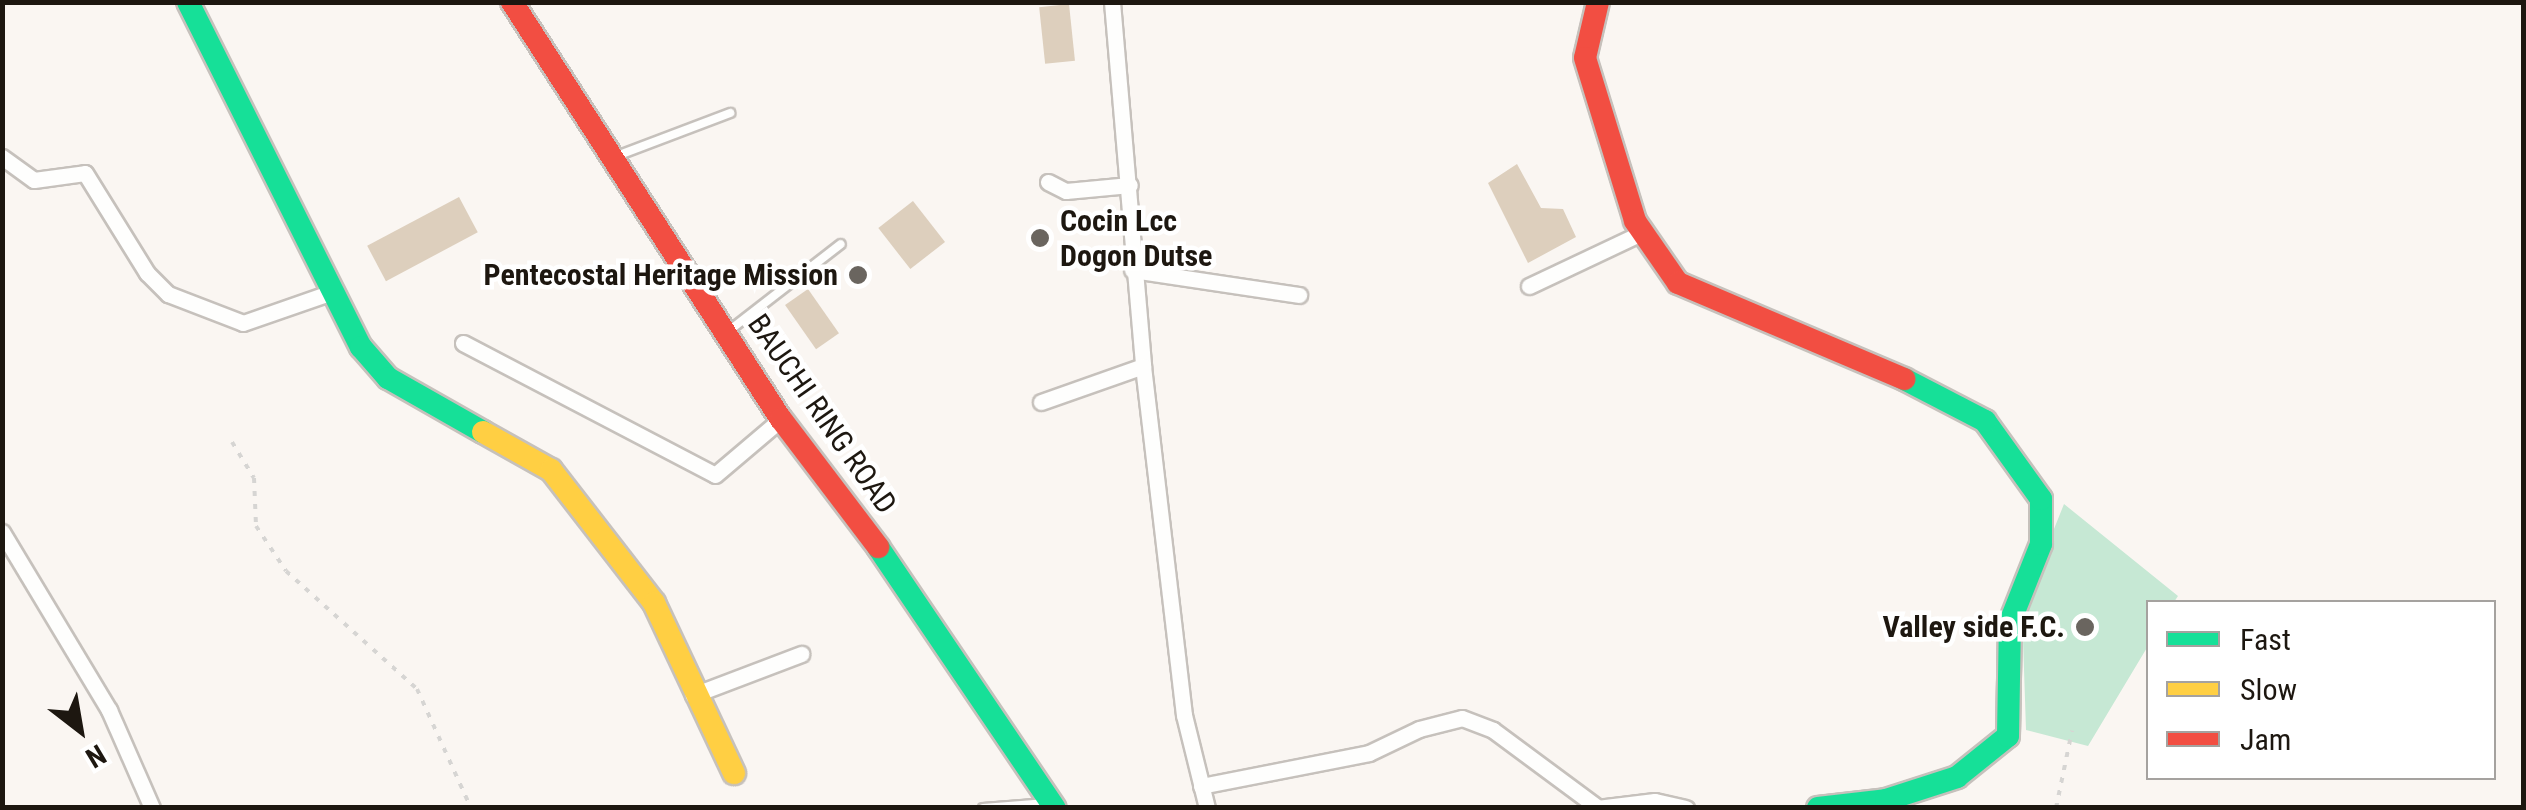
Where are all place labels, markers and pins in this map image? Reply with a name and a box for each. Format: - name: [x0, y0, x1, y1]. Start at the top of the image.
- place label: Cocin Lcc Dogon Dutse: [1060, 203, 1212, 274]
- marker: Cocin Lcc Dogon Dutse: [1029, 227, 1051, 249]
- place label: Pentecostal Heritage Mission: [484, 257, 838, 293]
- marker: Pentecostal Heritage Mission: [847, 264, 869, 286]
- place label: Valley side F.C.: [1883, 609, 2065, 645]
- marker: Valley side F.C.: [2074, 616, 2096, 638]

